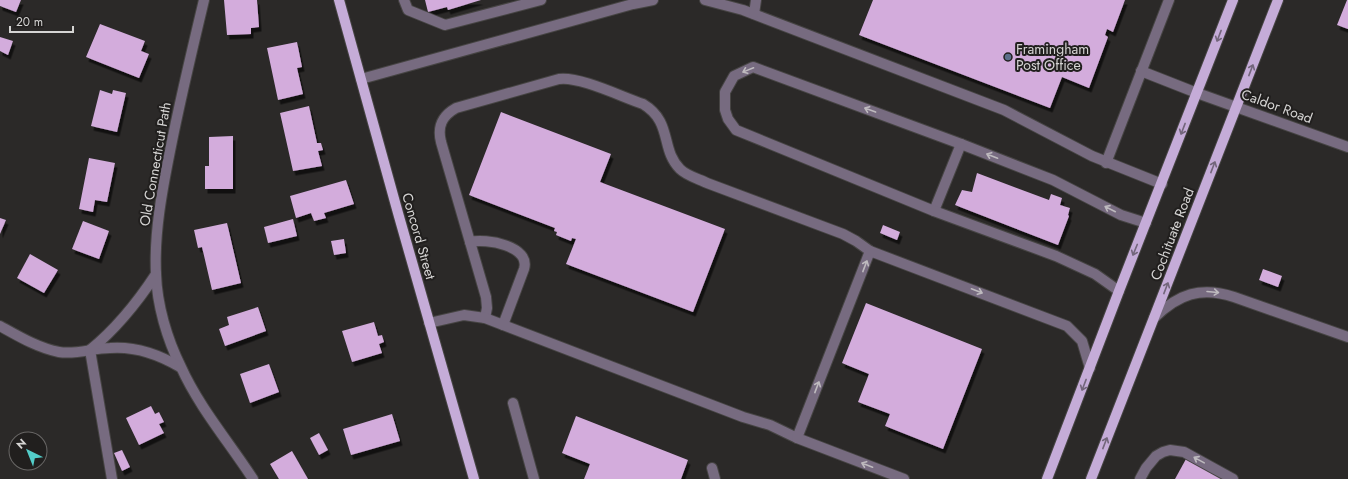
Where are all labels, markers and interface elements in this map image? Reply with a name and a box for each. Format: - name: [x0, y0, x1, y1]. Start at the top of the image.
- scale bar: [10, 8, 73, 34]
- text: 20 m: [16, 13, 43, 31]
- one-way arrow: [1215, 30, 1222, 42]
- place label: Framingham Post Office: [1016, 39, 1089, 75]
- marker: Framingham Post Office: [1003, 52, 1013, 62]
- one-way arrow: [1247, 65, 1255, 77]
- one-way arrow: [742, 67, 754, 74]
- street label: Caldor Road: [1239, 84, 1315, 128]
- street label: Old Connecticut Path: [134, 100, 176, 228]
- one-way arrow: [864, 106, 876, 114]
- one-way arrow: [1178, 123, 1186, 135]
- one-way arrow: [986, 151, 998, 159]
- one-way arrow: [1210, 161, 1218, 173]
- street label: Cochituate Road: [1145, 185, 1199, 283]
- street label: Concord Street: [397, 190, 441, 282]
- one-way arrow: [1104, 205, 1116, 212]
- one-way arrow: [1131, 244, 1139, 256]
- one-way arrow: [861, 260, 869, 272]
- one-way arrow: [1163, 282, 1170, 294]
- one-way arrow: [970, 288, 982, 296]
- one-way arrow: [1206, 289, 1219, 296]
- one-way arrow: [1079, 378, 1087, 390]
- one-way arrow: [814, 381, 822, 393]
- north arrow: [8, 431, 48, 471]
- text: N: [13, 435, 30, 453]
- one-way arrow: [1102, 437, 1110, 449]
- one-way arrow: [1193, 456, 1205, 464]
- one-way arrow: [862, 461, 874, 469]

